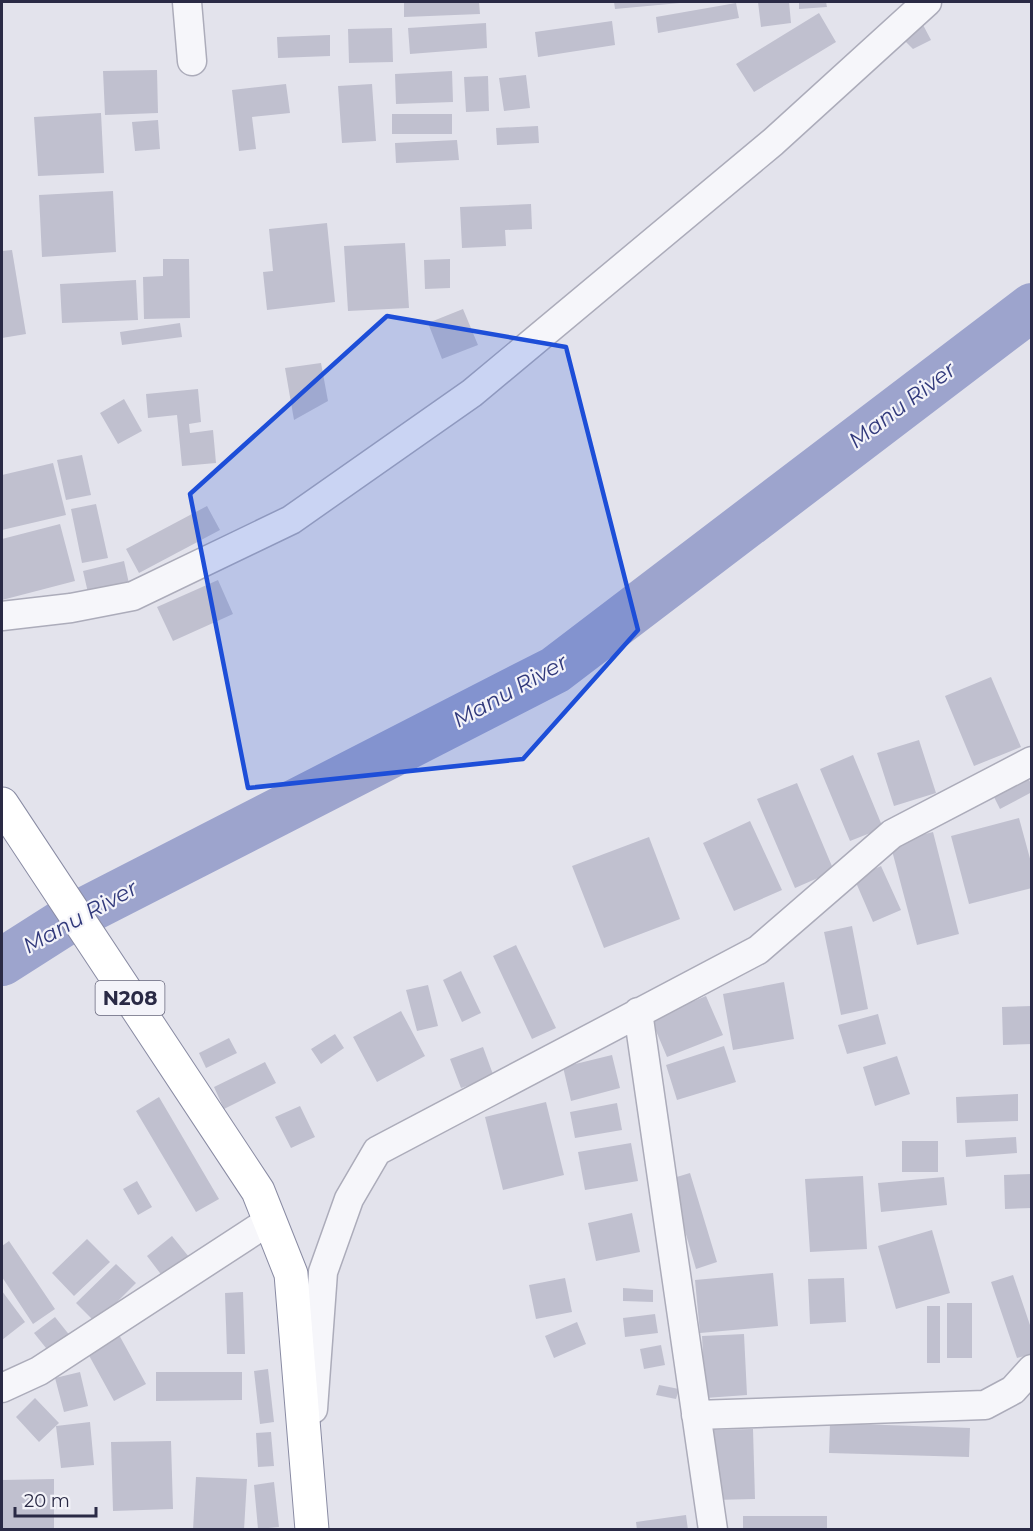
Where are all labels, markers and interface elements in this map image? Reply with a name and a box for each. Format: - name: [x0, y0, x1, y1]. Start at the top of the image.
- water label: Manu River: [843, 355, 962, 454]
- water label: Manu River: [448, 648, 573, 734]
- water label: Manu River: [18, 874, 143, 960]
- road number: N208: [96, 981, 164, 1015]
- scale bar: [15, 1480, 96, 1518]
- text: 20 m: [24, 1490, 70, 1512]

